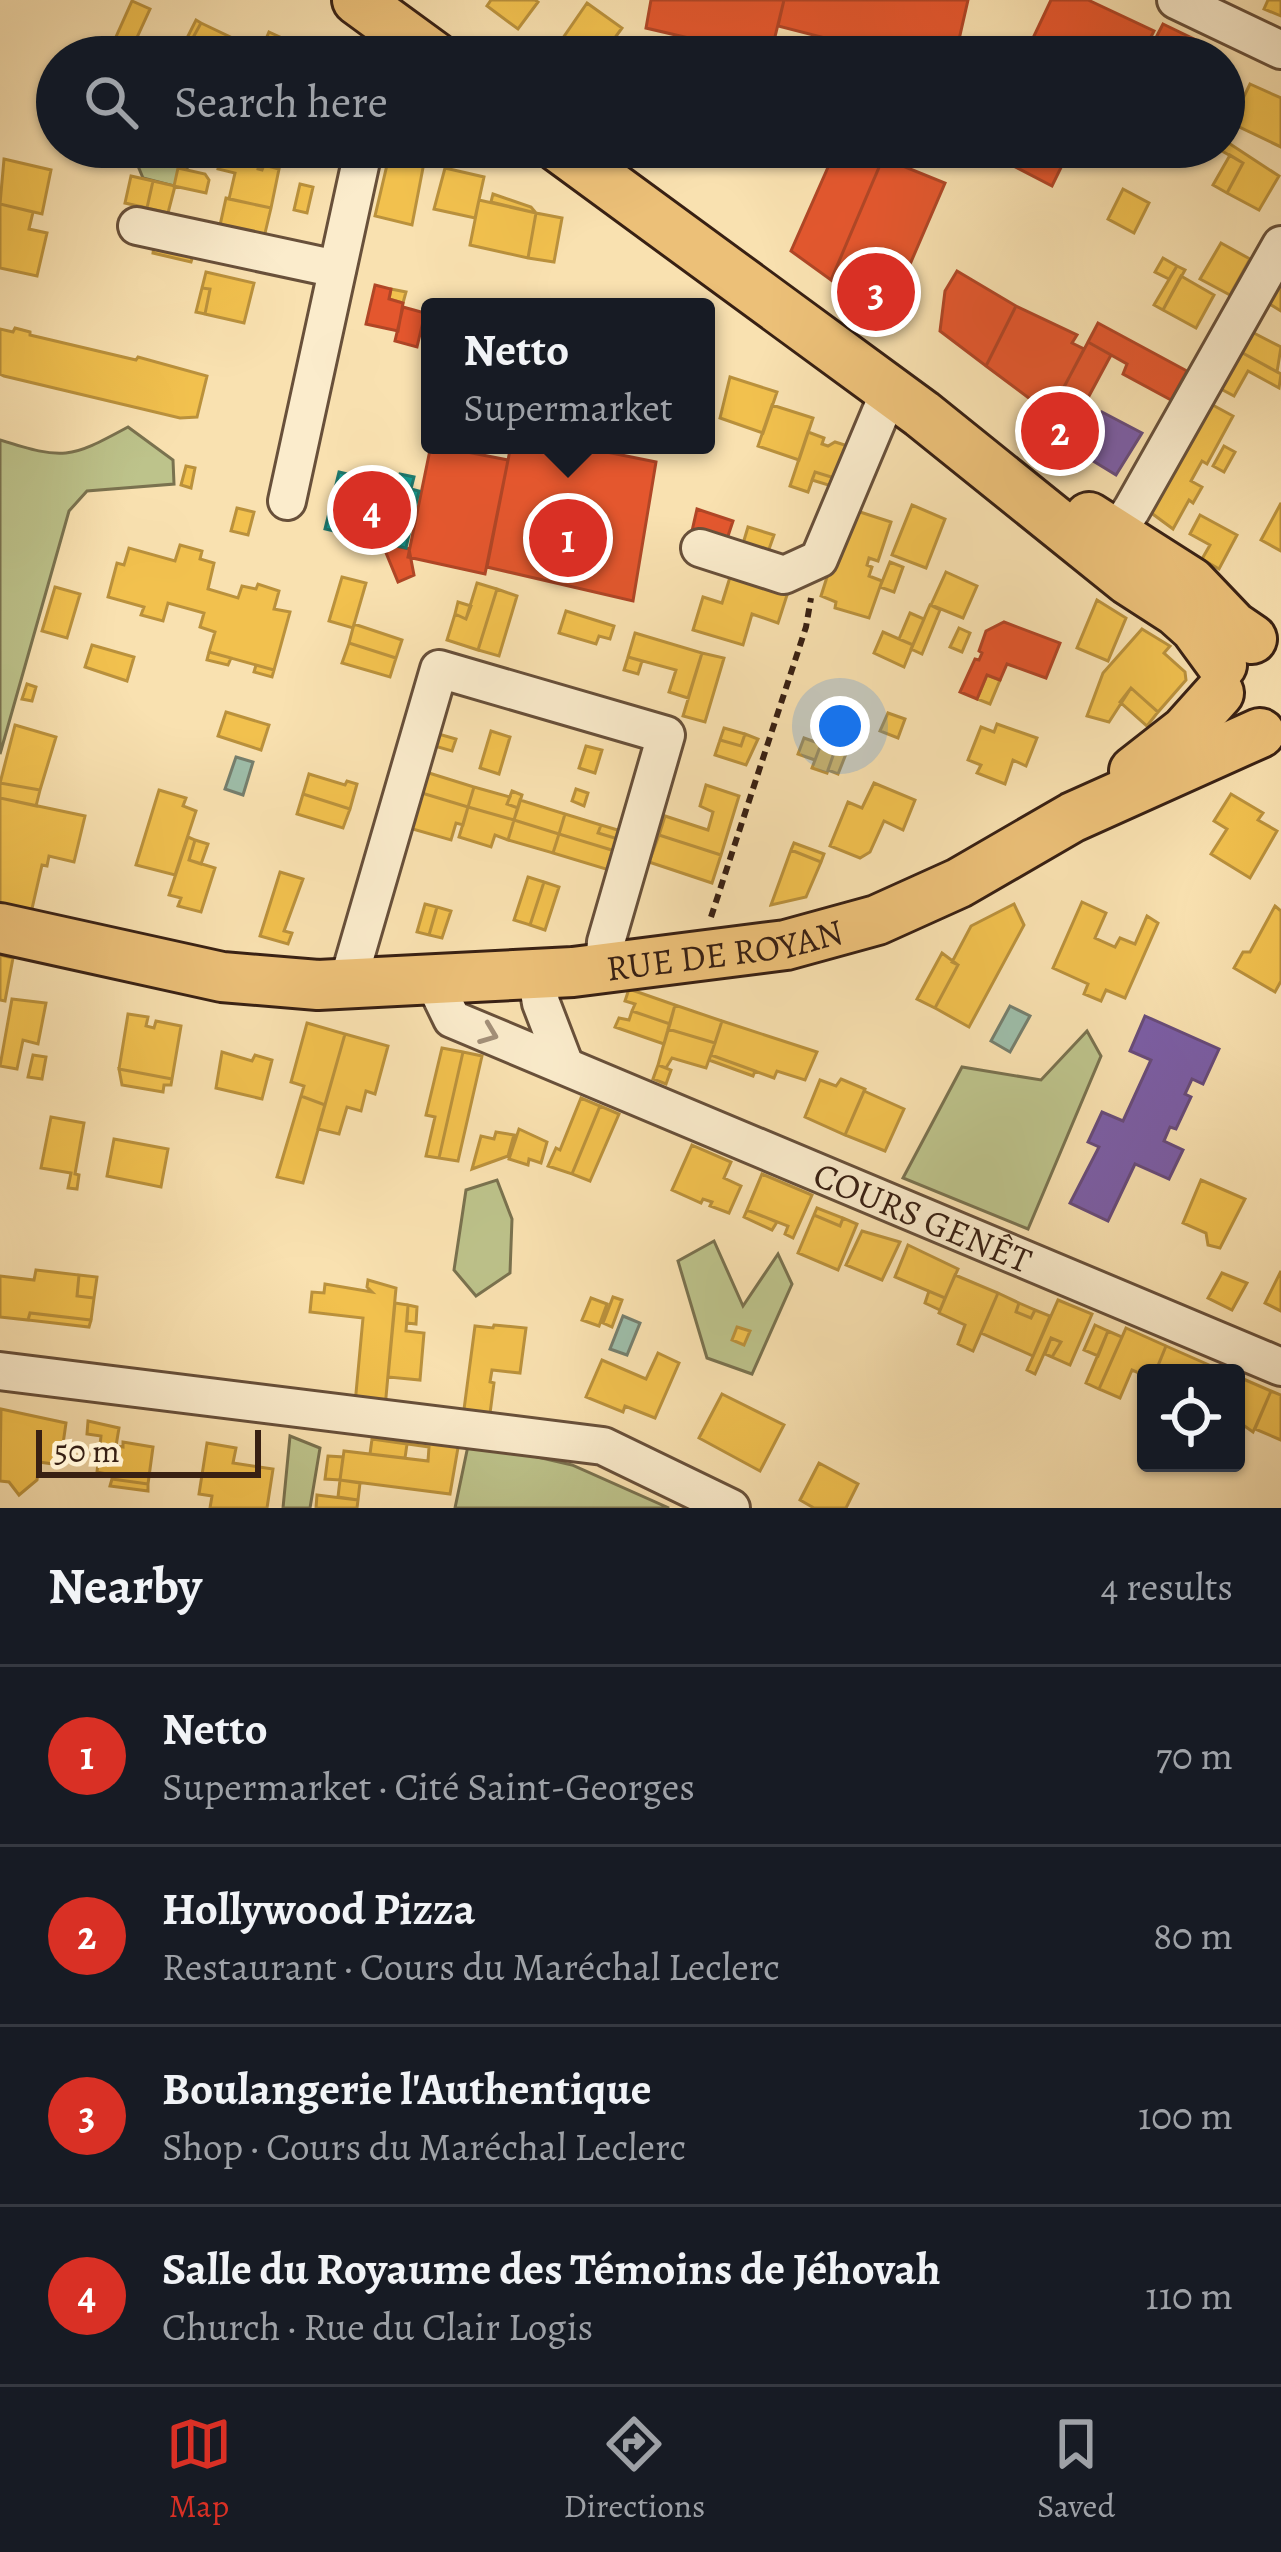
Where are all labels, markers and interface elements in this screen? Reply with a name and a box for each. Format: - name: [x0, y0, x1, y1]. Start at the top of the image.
- search box: [36, 36, 1245, 168]
- icon: search: [78, 69, 144, 135]
- text: Search here: [174, 71, 388, 133]
- pin: 3: [837, 247, 915, 337]
- popup: [421, 298, 715, 454]
- text: Netto: [463, 319, 569, 381]
- text: Supermarket: [463, 381, 673, 434]
- pin: 2: [1021, 386, 1099, 476]
- pin: 4: [333, 465, 411, 555]
- pin: 1: [529, 493, 607, 583]
- your location: [810, 696, 870, 756]
- street label: RUE DE ROYAN: [603, 907, 848, 993]
- one-way arrow: [477, 1019, 498, 1044]
- street label: COURS GENÊT: [806, 1150, 1040, 1285]
- map controls: [1137, 1364, 1245, 1472]
- button: locate: [1137, 1364, 1245, 1472]
- scale bar: [36, 1424, 261, 1477]
- text: 50 m: [54, 1428, 120, 1473]
- text: Nearby: [48, 1551, 202, 1621]
- text: 4 results: [1101, 1560, 1233, 1613]
- text: Netto: [162, 1698, 268, 1760]
- text: 1: [80, 1729, 94, 1782]
- text: 70 m: [1156, 1729, 1233, 1782]
- text: Supermarket · Cité Saint-Georges: [162, 1760, 695, 1813]
- text: Hollywood Pizza: [162, 1878, 475, 1940]
- text: 2: [78, 1909, 96, 1962]
- text: 80 m: [1153, 1909, 1233, 1962]
- text: Restaurant · Cours du Maréchal Leclerc: [162, 1940, 780, 1993]
- text: Boulangerie l'Authentique: [162, 2058, 652, 2120]
- text: 3: [79, 2089, 95, 2142]
- text: 100 m: [1138, 2089, 1233, 2142]
- text: Shop · Cours du Maréchal Leclerc: [162, 2120, 686, 2173]
- text: Salle du Royaume des Témoins de Jéhovah: [162, 2238, 941, 2300]
- text: 4: [78, 2269, 96, 2322]
- text: 110 m: [1145, 2269, 1233, 2322]
- text: Church · Rue du Clair Logis: [162, 2300, 593, 2353]
- tab: Map: [166, 2411, 232, 2528]
- tab: Directions: [564, 2411, 705, 2528]
- tab: Saved: [1037, 2411, 1115, 2528]

